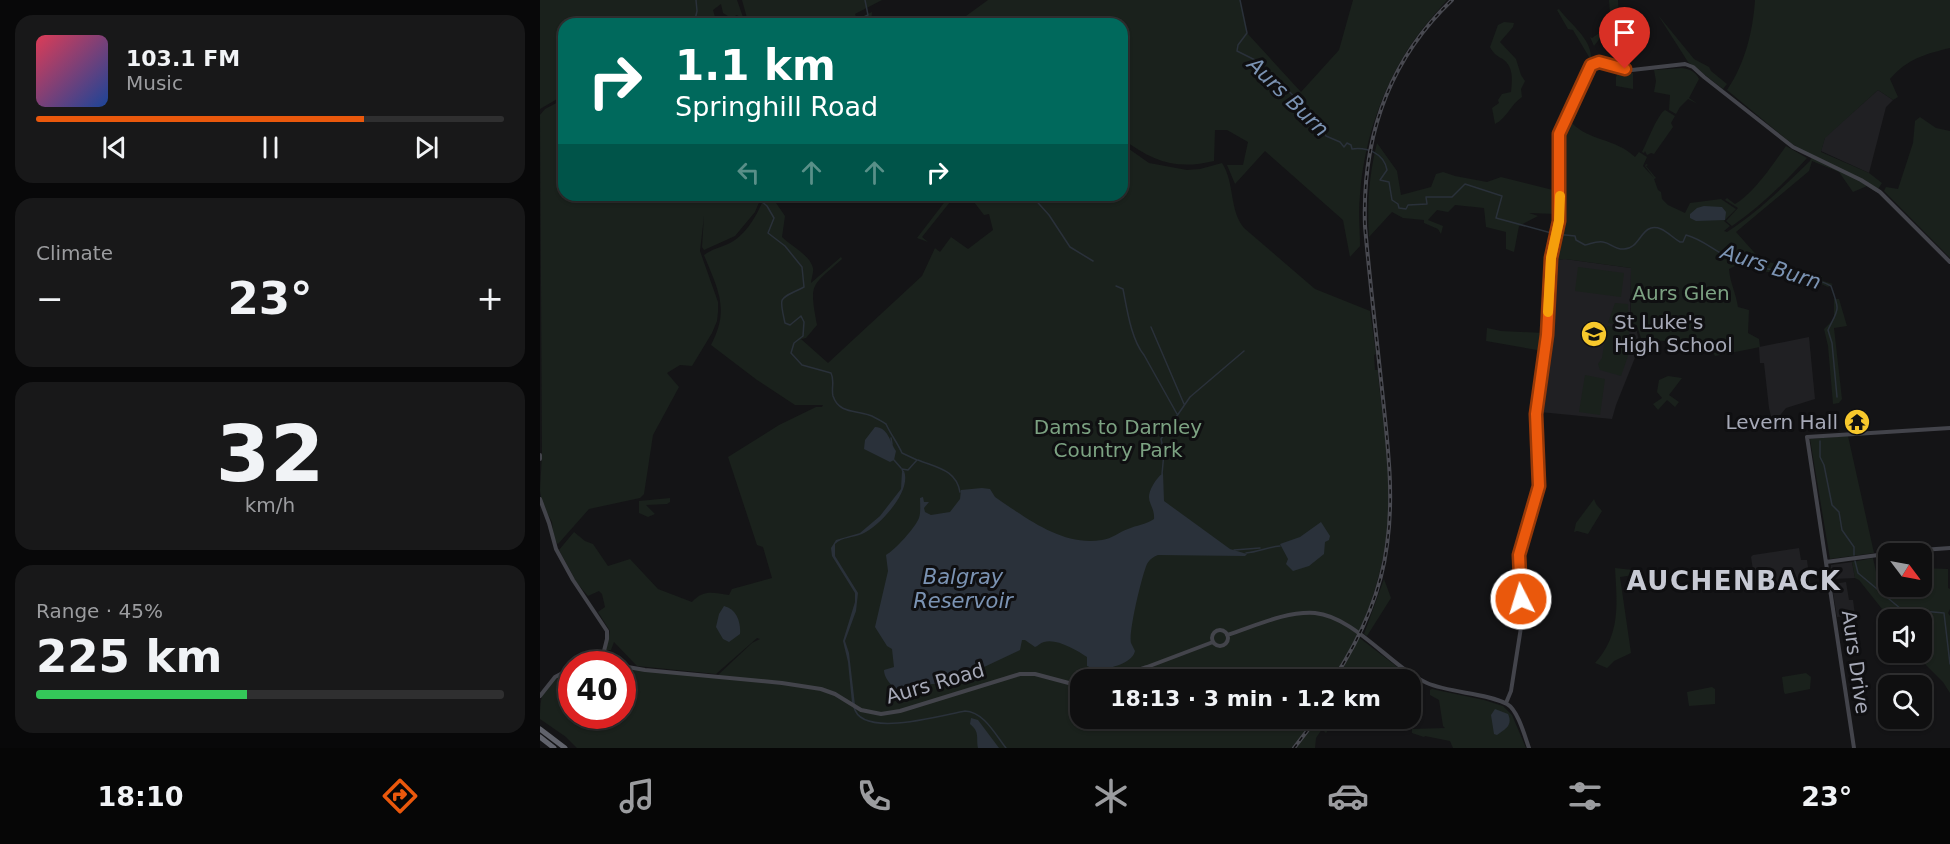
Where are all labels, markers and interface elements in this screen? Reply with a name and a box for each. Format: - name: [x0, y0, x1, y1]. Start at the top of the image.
- pin: [1599, 7, 1650, 69]
- icon: arrive: [1608, 16, 1641, 49]
- text: 1.1 km: [675, 41, 836, 90]
- icon: right: [576, 42, 654, 120]
- text: 103.1 FM: [126, 46, 240, 71]
- water label: Aurs Burn: [1241, 51, 1334, 142]
- text: Music: [126, 71, 183, 95]
- text: Springhill Road: [675, 91, 878, 122]
- icon: previous: [98, 131, 131, 164]
- icon: pause: [254, 131, 287, 164]
- icon: next: [410, 131, 443, 164]
- icon: left: [732, 156, 765, 189]
- icon: ahead: [795, 156, 828, 189]
- icon: ahead: [858, 156, 891, 189]
- icon: right: [921, 156, 954, 189]
- water label: Aurs Burn: [1716, 239, 1824, 294]
- text: Climate: [36, 241, 113, 265]
- text: 23°: [227, 272, 313, 325]
- text: −: [36, 279, 64, 318]
- text: +: [476, 279, 504, 318]
- park label: Aurs Glen: [1632, 281, 1730, 305]
- place label: St Luke's High School: [1614, 310, 1733, 357]
- school or university icon: St Luke's High School: [1579, 319, 1609, 349]
- temple icon: Levern Hall: [1842, 407, 1872, 437]
- text: 32: [216, 409, 324, 499]
- place label: Levern Hall: [1725, 410, 1838, 434]
- park label: Dams to Darnley Country Park: [1034, 415, 1202, 462]
- text: km/h: [245, 493, 295, 517]
- north arrow: [1878, 543, 1932, 597]
- map controls: [1878, 543, 1932, 729]
- water label: Balgray Reservoir: [913, 565, 1014, 613]
- district label: AUCHENBACK: [1627, 566, 1841, 596]
- position arrow: [1489, 567, 1553, 631]
- text: Range · 45%: [36, 599, 163, 623]
- street label: Aurs Drive: [1837, 608, 1875, 716]
- button: sound: [1878, 609, 1932, 663]
- text: 225 km: [36, 630, 222, 683]
- speed limit sign: 40: [558, 651, 636, 729]
- street label: Aurs Road: [883, 657, 987, 709]
- button: search: [1878, 675, 1932, 729]
- text: 18:13 · 3 min · 1.2 km: [1110, 686, 1381, 711]
- icon: directions: [379, 775, 421, 817]
- icon: music: [616, 775, 658, 817]
- icon: phone: [853, 775, 895, 817]
- icon: climate: [1090, 775, 1132, 817]
- icon: car: [1327, 775, 1369, 817]
- icon: filters: [1564, 775, 1606, 817]
- text: 18:10: [98, 781, 184, 812]
- text: 23°: [1801, 781, 1852, 812]

